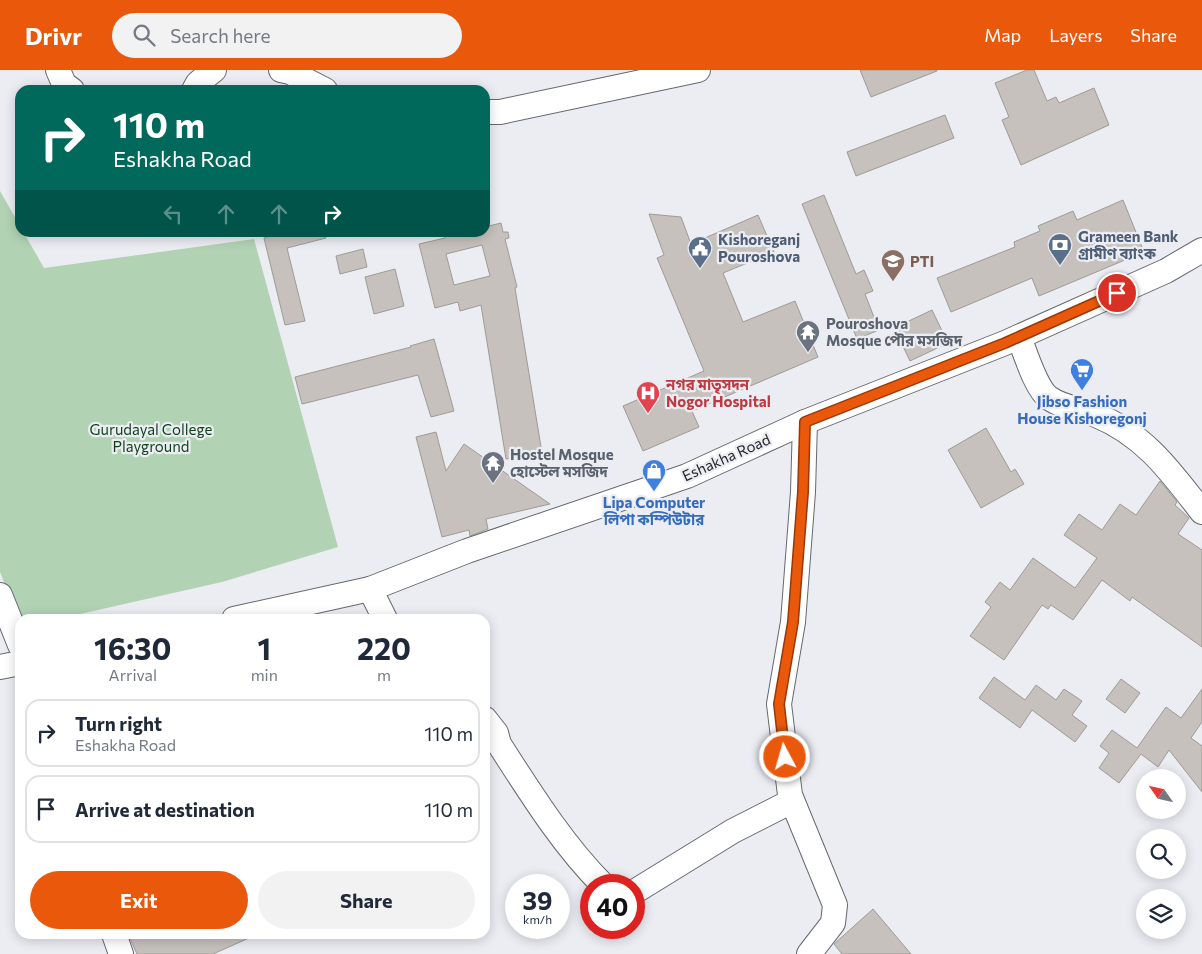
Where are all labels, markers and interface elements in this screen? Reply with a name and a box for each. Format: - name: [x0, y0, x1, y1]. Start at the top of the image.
- search box: [112, 13, 462, 58]
- text: Drivr: [25, 21, 82, 50]
- icon: search: [130, 21, 158, 49]
- text: Search here: [170, 24, 271, 47]
- text: Map: [984, 24, 1021, 46]
- text: Layers: [1049, 24, 1102, 46]
- text: Share: [1130, 24, 1177, 46]
- text: 110 m: [113, 102, 205, 145]
- icon: right: [30, 105, 95, 170]
- text: Eshakha Road: [113, 145, 252, 172]
- icon: left: [159, 200, 187, 228]
- icon: ahead: [212, 200, 240, 228]
- icon: ahead: [265, 200, 293, 228]
- icon: right: [318, 200, 346, 228]
- place label: Grameen Bank গ্রামীণ ব্যাংক: [1078, 227, 1179, 262]
- place label: Kishoreganj Pouroshova: [718, 230, 800, 265]
- bank icon: Grameen Bank গ্রামীণ ব্যাংক: [1047, 232, 1073, 266]
- public building icon: Kishoreganj Pouroshova: [687, 235, 713, 269]
- school or university icon: PTI: [880, 248, 906, 282]
- place label: PTI: [910, 252, 934, 270]
- pin: [1096, 272, 1138, 314]
- icon: arrive: [1103, 279, 1131, 307]
- place label: Pouroshova Mosque পৌর মসজিদ: [826, 314, 963, 349]
- temple icon: Pouroshova Mosque পৌর মসজিদ: [795, 319, 821, 353]
- supermarket icon: Jibso Fashion House Kishoregonj: [1069, 357, 1095, 391]
- place label: নগর মাতৃসদন Nogor Hospital: [665, 375, 771, 410]
- hospital icon: নগর মাতৃসদন Nogor Hospital: [635, 380, 661, 414]
- place label: Jibso Fashion House Kishoregonj: [1017, 392, 1147, 427]
- park label: Gurudayal College Playground: [90, 420, 213, 455]
- street label: Eshakha Road: [679, 430, 773, 484]
- place label: Hostel Mosque হোস্টেল মসজিদ: [510, 445, 614, 480]
- temple icon: Hostel Mosque হোস্টেল মসজিদ: [480, 450, 506, 484]
- shop icon: Lipa Computer লিপা কম্পিউটার: [641, 458, 667, 492]
- place label: Lipa Computer লিপা কম্পিউটার: [603, 493, 705, 528]
- text: 16:30: [94, 629, 172, 666]
- text: 1: [257, 629, 271, 666]
- text: 220: [357, 629, 411, 666]
- text: Arrival: [109, 665, 157, 684]
- text: min: [251, 665, 278, 684]
- text: m: [377, 665, 391, 684]
- text: Turn right: [75, 712, 162, 735]
- icon: right: [32, 719, 60, 747]
- text: 110 m: [424, 722, 473, 745]
- position arrow: [758, 730, 810, 782]
- text: Eshakha Road: [75, 735, 176, 754]
- north arrow: [1136, 769, 1186, 819]
- map controls: [1136, 769, 1186, 939]
- icon: arrive: [32, 795, 60, 823]
- text: Arrive at destination: [75, 798, 255, 821]
- text: 110 m: [424, 798, 473, 821]
- button: search: [1136, 829, 1186, 879]
- button: Exit: [30, 871, 248, 929]
- button: Share: [258, 871, 475, 929]
- speed limit sign: 40: [580, 874, 645, 939]
- text: 39: [523, 885, 553, 915]
- button: layers: [1136, 889, 1186, 939]
- text: km/h: [523, 912, 552, 926]

